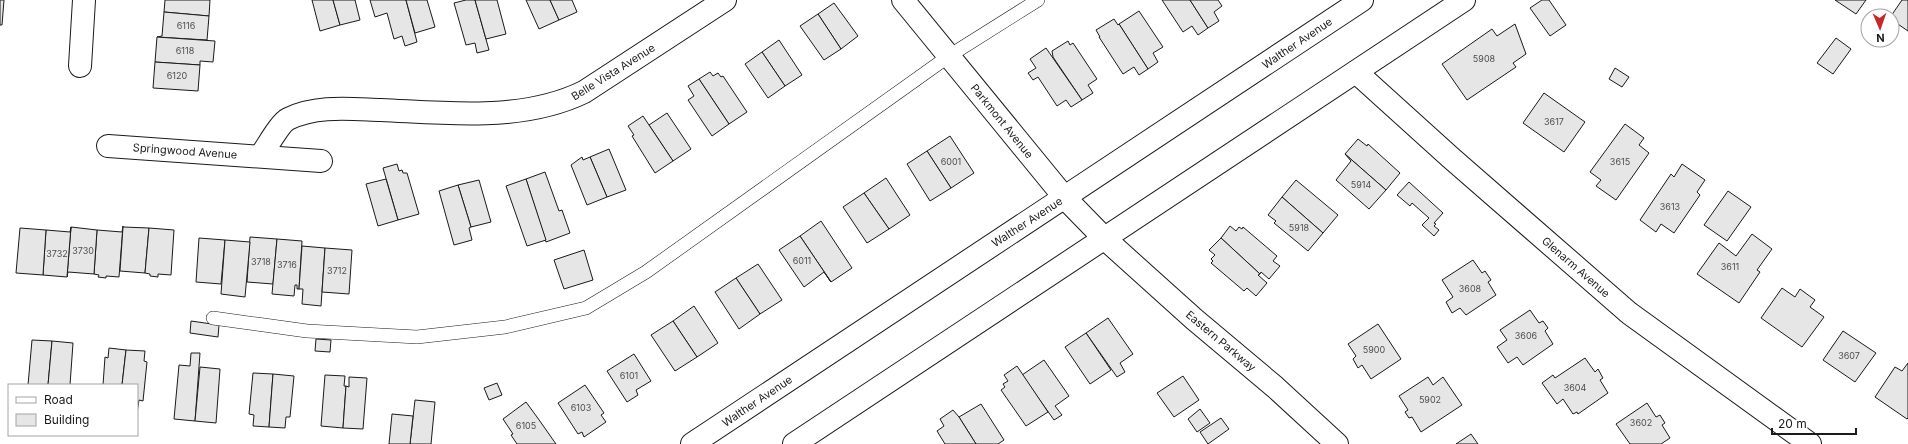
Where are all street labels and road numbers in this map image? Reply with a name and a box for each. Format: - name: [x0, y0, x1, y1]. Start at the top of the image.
- street label: Walther Avenue: [1259, 14, 1335, 72]
- street label: Belle Vista Avenue: [569, 41, 657, 103]
- street label: Parkmont Avenue: [968, 81, 1036, 161]
- street label: Springwood Avenue: [132, 140, 238, 162]
- street label: Walther Avenue: [989, 194, 1065, 250]
- street label: Glenarm Avenue: [1539, 234, 1613, 300]
- street label: Eastern Parkway: [1183, 308, 1259, 374]
- street label: Walther Avenue: [719, 372, 795, 430]

